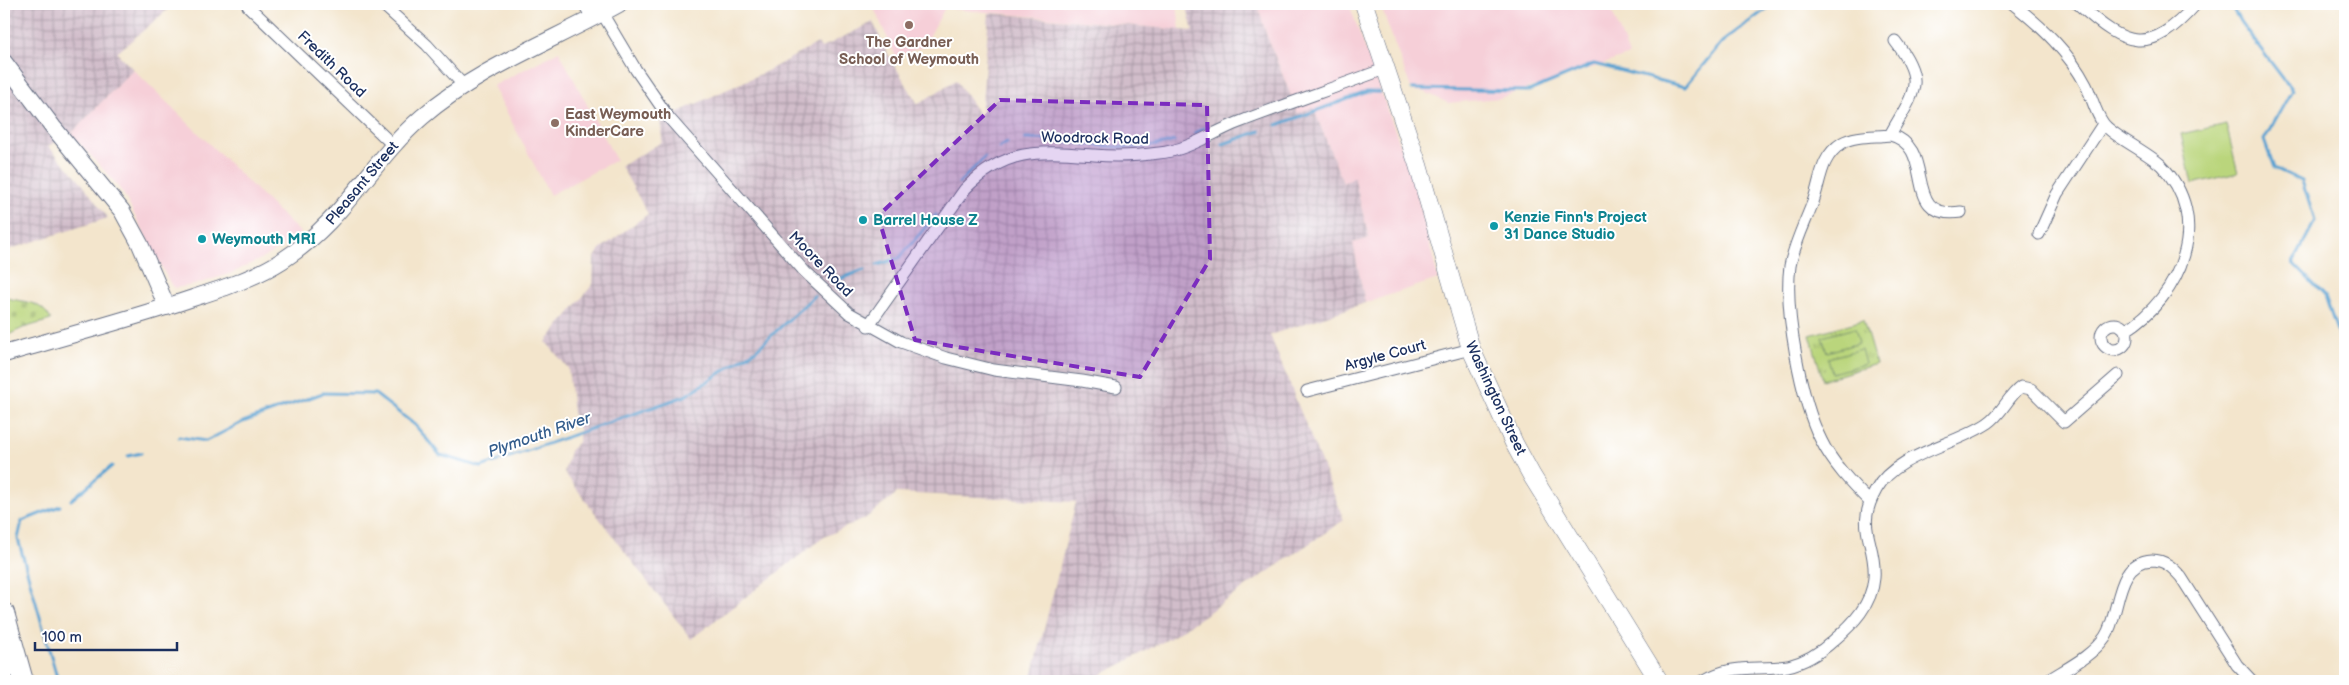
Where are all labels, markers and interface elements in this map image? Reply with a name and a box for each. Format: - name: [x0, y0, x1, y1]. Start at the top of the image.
- marker: The Gardner School of Weymouth: [903, 19, 915, 31]
- street label: Fredith Road: [293, 27, 370, 102]
- place label: The Gardner School of Weymouth: [839, 33, 979, 69]
- place label: East Weymouth KinderCare: [565, 105, 671, 141]
- marker: East Weymouth KinderCare: [549, 117, 561, 129]
- street label: Woodrock Road: [1041, 128, 1149, 149]
- street label: Pleasant Street: [322, 137, 403, 229]
- place label: Kenzie Finn's Project 31 Dance Studio: [1504, 208, 1647, 244]
- place label: Barrel House Z: [873, 211, 978, 230]
- marker: Barrel House Z: [857, 214, 869, 226]
- marker: Kenzie Finn's Project 31 Dance Studio: [1488, 220, 1500, 232]
- street label: Moore Road: [785, 227, 857, 301]
- place label: Weymouth MRI: [212, 230, 316, 249]
- marker: Weymouth MRI: [196, 233, 208, 245]
- street label: Argyle Court: [1342, 335, 1428, 375]
- street label: Washington Street: [1461, 338, 1530, 459]
- water label: Plymouth River: [486, 409, 595, 462]
- scale bar: [35, 620, 178, 652]
- text: 100 m: [42, 628, 82, 647]

